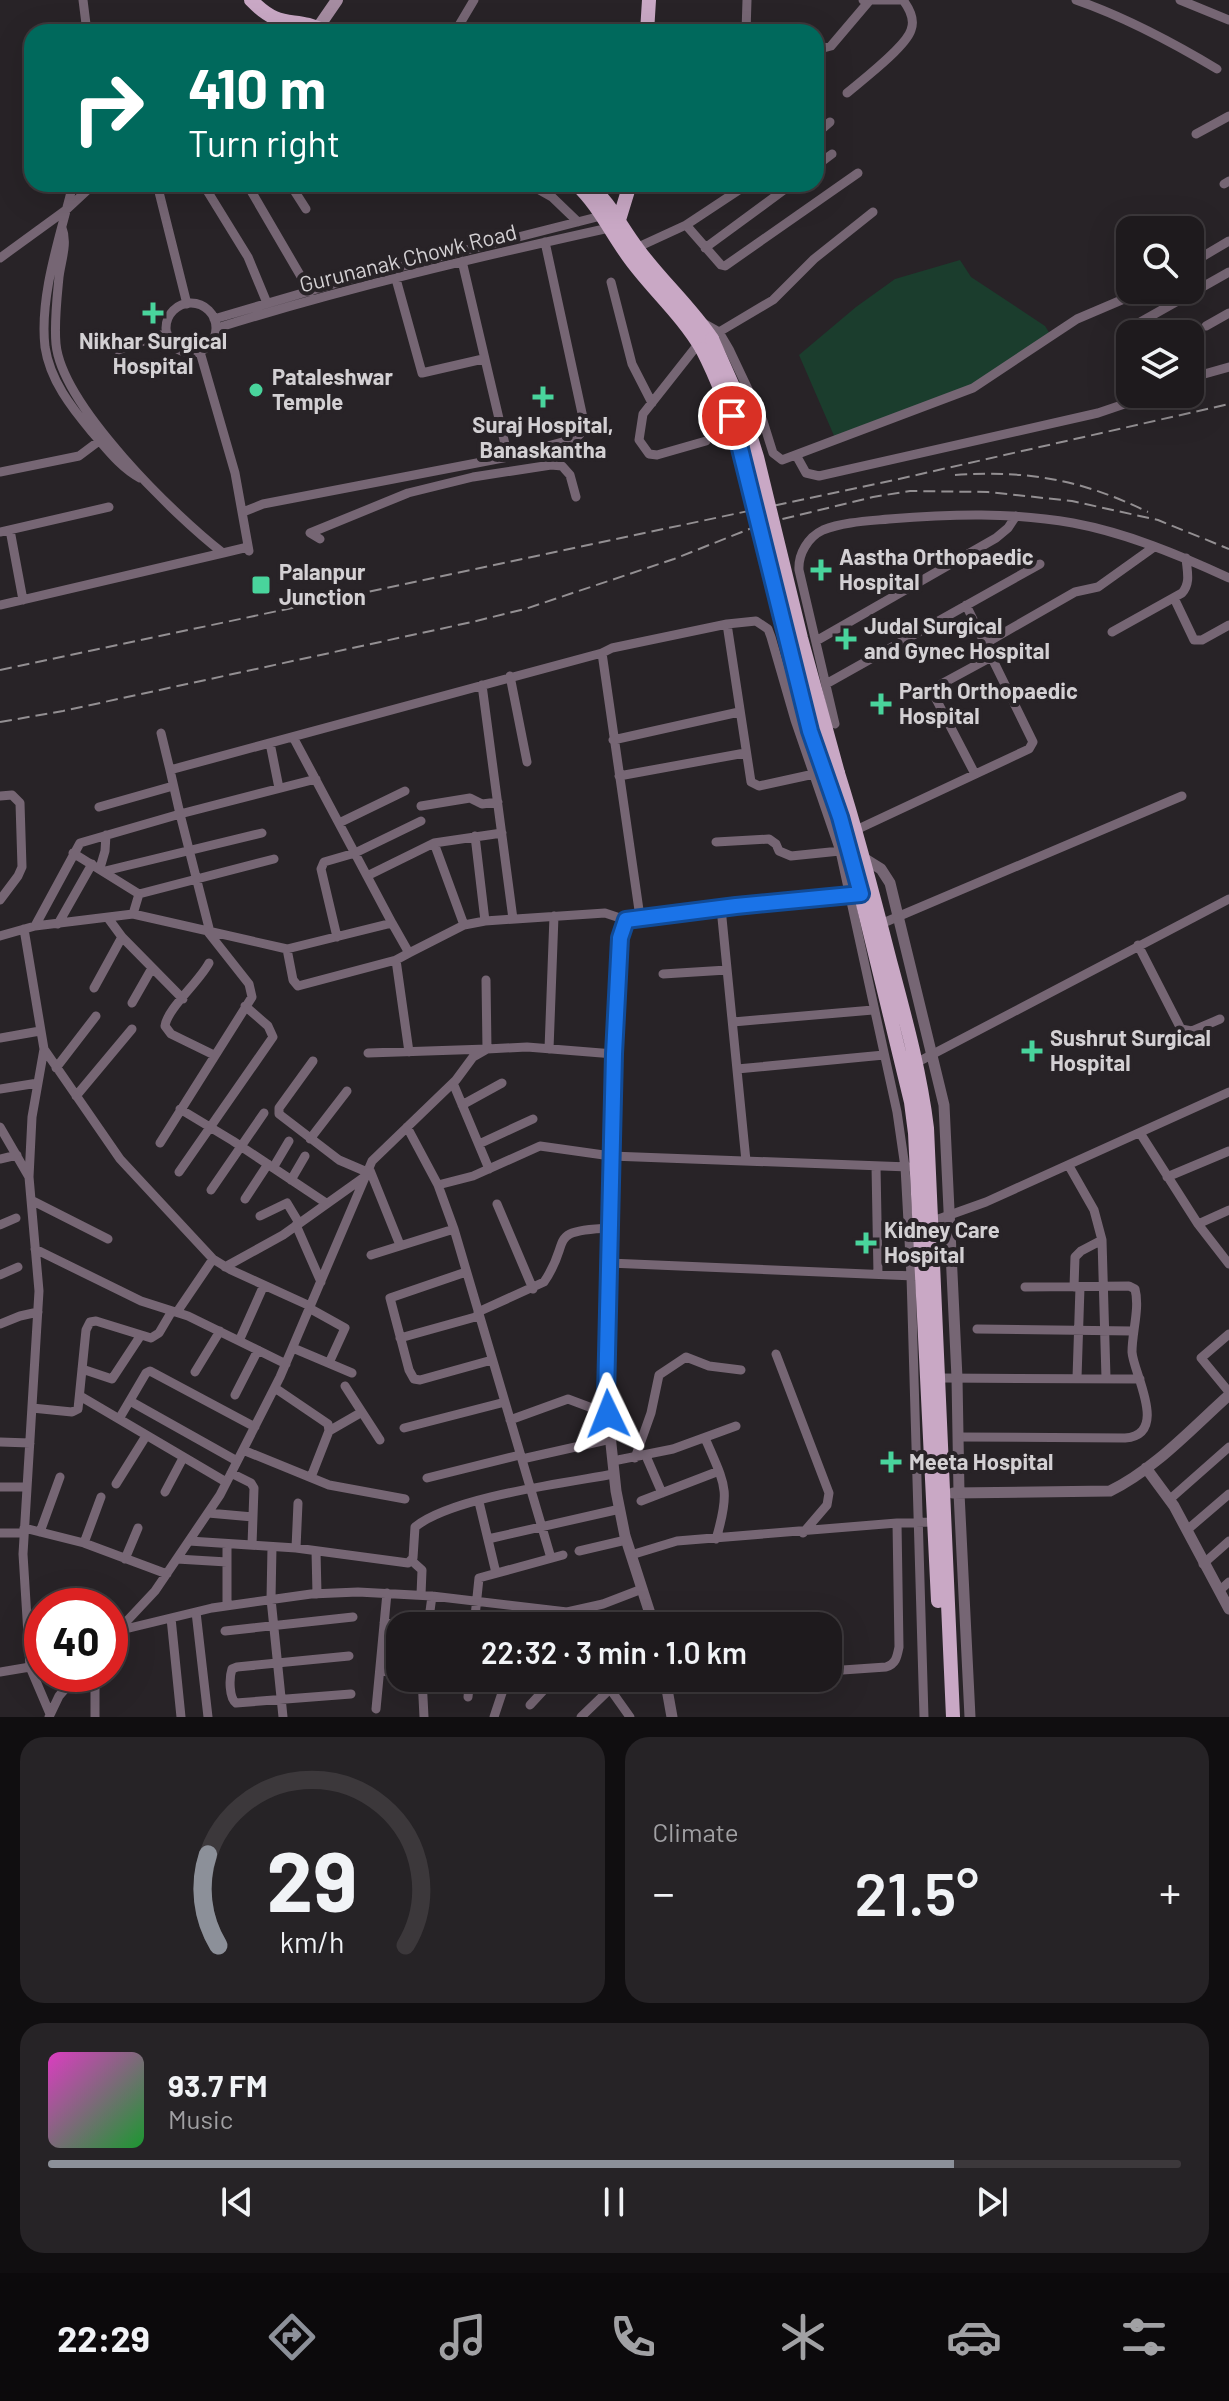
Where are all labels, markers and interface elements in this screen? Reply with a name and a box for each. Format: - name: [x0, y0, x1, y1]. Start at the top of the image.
- text: 410 m: [188, 53, 326, 120]
- icon: right: [56, 56, 160, 160]
- text: Turn right: [188, 121, 340, 164]
- map controls: [1116, 216, 1204, 408]
- button: search: [1116, 216, 1204, 304]
- street label: Gurunanak Chowk Road: [296, 217, 519, 297]
- marker: Nikhar Surgical Hospital: [142, 302, 164, 324]
- button: layers: [1116, 320, 1204, 408]
- place label: Nikhar Surgical Hospital: [79, 327, 227, 378]
- place label: Pataleshwar Temple: [272, 363, 393, 414]
- marker: Pataleshwar Temple: [247, 381, 265, 399]
- pin: [698, 382, 766, 450]
- marker: Suraj Hospital, Banaskantha: [532, 386, 554, 408]
- icon: arrive: [710, 394, 754, 438]
- place label: Suraj Hospital, Banaskantha: [472, 411, 614, 462]
- place label: Aastha Orthopaedic Hospital: [839, 543, 1034, 594]
- place label: Palanpur Junction: [279, 558, 366, 609]
- marker: Aastha Orthopaedic Hospital: [810, 559, 832, 581]
- marker: Palanpur Junction: [250, 574, 272, 596]
- place label: Judal Surgical and Gynec Hospital: [864, 612, 1050, 663]
- marker: Judal Surgical and Gynec Hospital: [835, 628, 857, 650]
- place label: Parth Orthopaedic Hospital: [899, 677, 1078, 728]
- marker: Parth Orthopaedic Hospital: [870, 693, 892, 715]
- place label: Sushrut Surgical Hospital: [1050, 1024, 1211, 1075]
- marker: Sushrut Surgical Hospital: [1021, 1040, 1043, 1062]
- place label: Kidney Care Hospital: [884, 1216, 1000, 1267]
- marker: Kidney Care Hospital: [855, 1232, 877, 1254]
- position arrow: [566, 1372, 650, 1456]
- place label: Meeta Hospital: [909, 1448, 1053, 1474]
- marker: Meeta Hospital: [880, 1451, 902, 1473]
- speed limit sign: 40: [24, 1588, 128, 1692]
- text: 22:32 · 3 min · 1.0 km: [481, 1634, 747, 1670]
- text: Climate: [653, 1816, 739, 1847]
- text: 29: [267, 1829, 358, 1929]
- text: 21.5°: [854, 1856, 979, 1928]
- text: −: [653, 1865, 675, 1918]
- text: +: [1159, 1865, 1181, 1918]
- text: km/h: [280, 1924, 345, 1959]
- text: 93.7 FM: [168, 2067, 267, 2103]
- text: Music: [168, 2103, 233, 2134]
- icon: previous: [215, 2180, 259, 2224]
- icon: pause: [592, 2180, 636, 2224]
- icon: next: [970, 2180, 1014, 2224]
- icon: directions: [264, 2309, 320, 2365]
- icon: music: [435, 2309, 491, 2365]
- icon: phone: [605, 2309, 661, 2365]
- icon: climate: [775, 2309, 831, 2365]
- icon: car: [946, 2309, 1002, 2365]
- icon: filters: [1116, 2309, 1172, 2365]
- text: 22:29: [57, 2316, 150, 2359]

